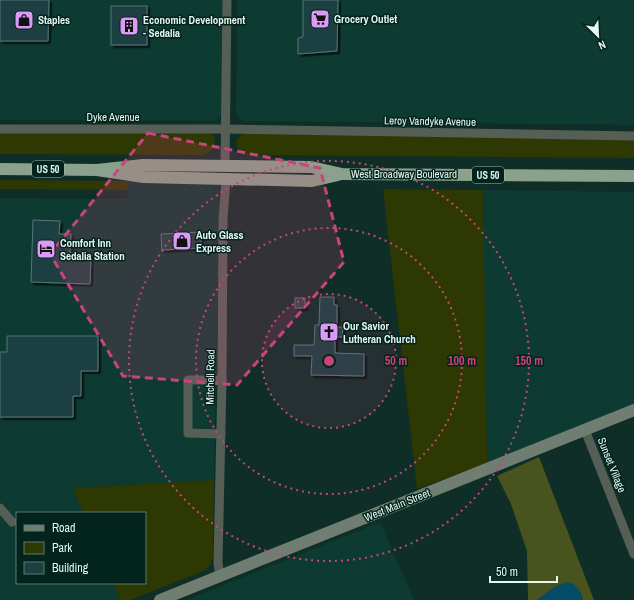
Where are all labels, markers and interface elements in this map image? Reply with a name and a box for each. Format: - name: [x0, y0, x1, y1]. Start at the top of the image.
- supermarket icon: Grocery Outlet: [309, 8, 331, 30]
- shop icon: Staples: [13, 9, 35, 31]
- place label: Grocery Outlet: [334, 12, 397, 26]
- place label: Staples: [38, 13, 70, 27]
- place label: Economic Development - Sedalia: [143, 13, 245, 40]
- building icon: Economic Development - Sedalia: [118, 15, 140, 37]
- north arrow: [578, 16, 618, 56]
- text: N: [596, 37, 608, 53]
- street label: Dyke Avenue: [87, 110, 140, 124]
- street label: Leroy Vandyke Avenue: [384, 113, 476, 129]
- road number: US 50: [32, 161, 64, 177]
- street label: West Broadway Boulevard: [351, 167, 457, 181]
- road number: US 50: [472, 167, 504, 183]
- place label: Auto Glass Express: [196, 228, 244, 255]
- shop icon: Auto Glass Express: [171, 230, 193, 252]
- place label: Comfort Inn Sedalia Station: [60, 236, 125, 263]
- hotel icon: Comfort Inn Sedalia Station: [35, 238, 57, 260]
- place label: Our Savior Lutheran Church: [343, 319, 416, 346]
- church icon: Our Savior Lutheran Church: [318, 321, 340, 343]
- street label: Mitchell Road: [203, 349, 217, 405]
- text: 50 m: [385, 353, 407, 369]
- text: 100 m: [448, 353, 476, 369]
- text: 150 m: [515, 353, 543, 369]
- centre of rings: [322, 354, 336, 368]
- street label: Sunset Village: [595, 435, 629, 495]
- street label: West Main Street: [362, 485, 432, 525]
- legend: [16, 512, 146, 584]
- text: Road: [52, 520, 76, 536]
- text: Park: [52, 540, 72, 556]
- scale bar: [490, 558, 557, 584]
- text: Building: [52, 560, 89, 576]
- text: 50 m: [496, 564, 518, 580]

